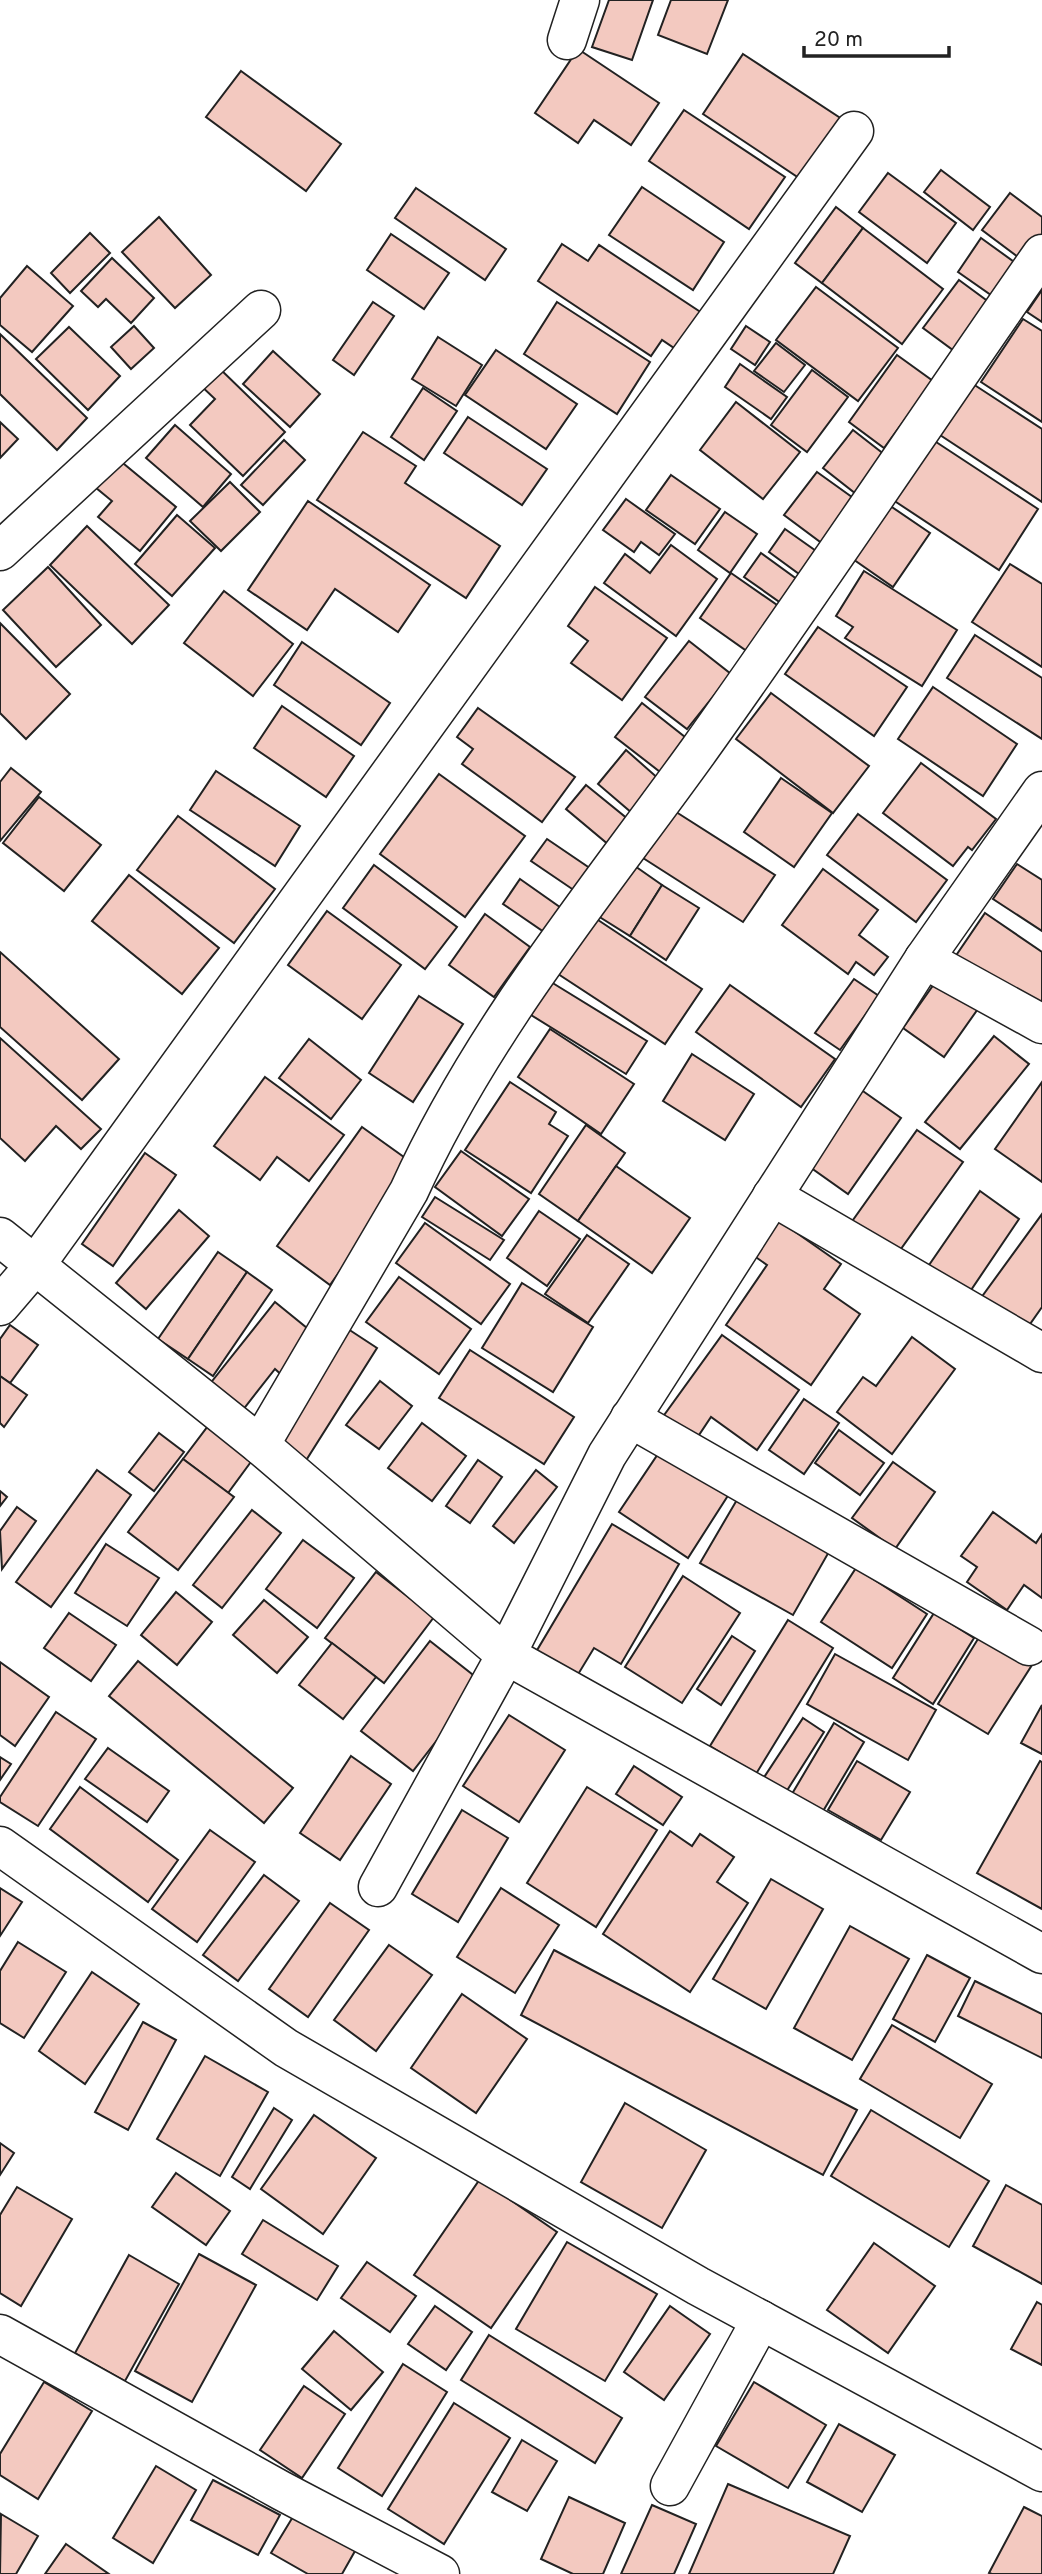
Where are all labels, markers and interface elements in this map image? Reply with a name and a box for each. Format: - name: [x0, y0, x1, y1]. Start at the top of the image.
- scale bar: [804, 14, 949, 58]
- text: 20 m: [814, 27, 863, 54]

